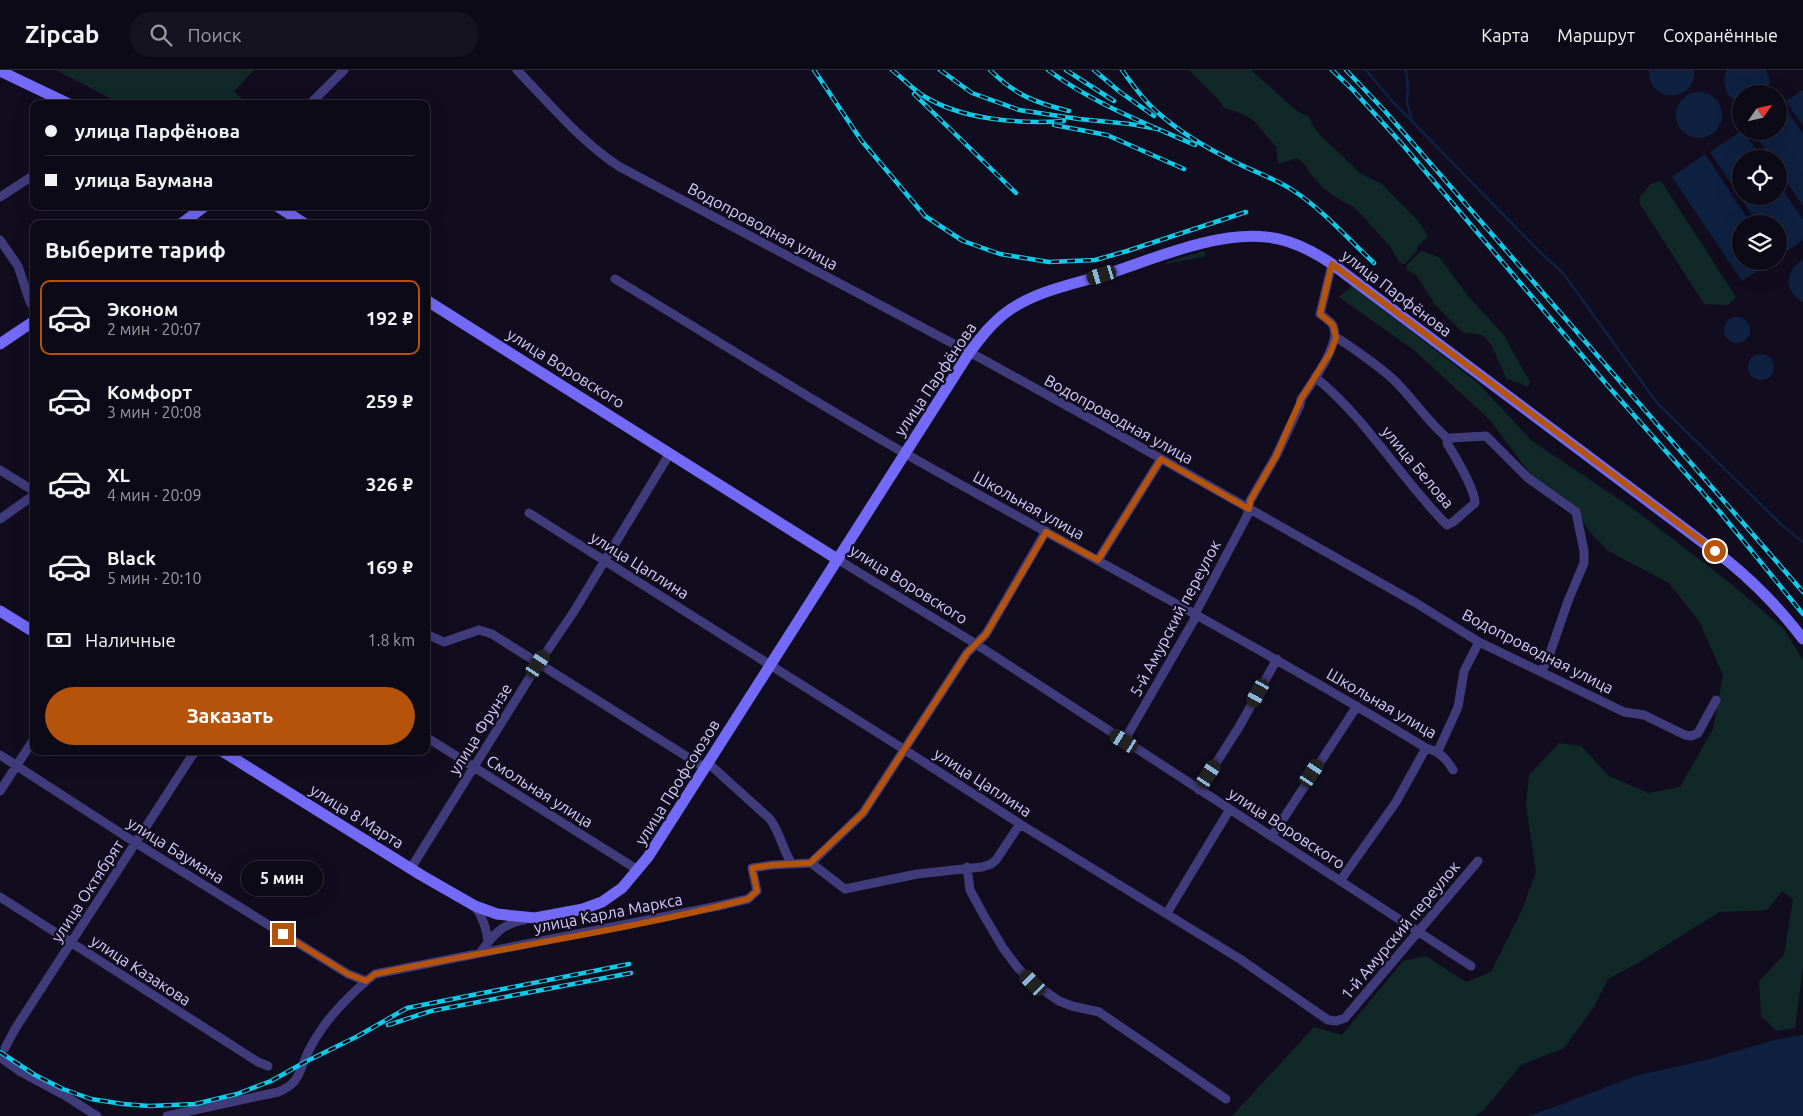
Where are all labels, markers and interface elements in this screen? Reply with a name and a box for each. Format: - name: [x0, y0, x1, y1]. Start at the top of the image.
- search box: [129, 12, 479, 57]
- text: Zipcab: [25, 21, 99, 48]
- icon: search: [147, 21, 175, 49]
- text: Поиск: [187, 24, 241, 46]
- text: Карта: [1481, 25, 1529, 45]
- text: Маршрут: [1557, 25, 1635, 45]
- text: Сохранённые: [1663, 25, 1778, 45]
- north arrow: [1732, 85, 1788, 140]
- map controls: [1732, 85, 1787, 270]
- text: улица Парфёнова: [75, 120, 240, 142]
- button: locate: [1732, 150, 1787, 205]
- text: улица Баумана: [75, 169, 213, 191]
- street label: Водопроводная улица: [685, 179, 841, 273]
- button: layers: [1732, 215, 1787, 270]
- text: Выберите тариф: [45, 237, 226, 262]
- street label: улица Парфёнова: [1339, 246, 1455, 340]
- car: [1085, 263, 1118, 287]
- icon: car: [47, 295, 92, 340]
- text: Эконом: [107, 298, 178, 320]
- text: 192 ₽: [366, 307, 413, 329]
- street label: улица Парфёнова: [890, 319, 980, 439]
- text: 2 мин · 20:07: [107, 320, 201, 338]
- street label: улица Воровского: [504, 325, 628, 411]
- street label: Водопроводная улица: [1041, 371, 1197, 467]
- icon: car: [47, 378, 92, 423]
- text: Комфорт: [107, 381, 192, 403]
- text: 259 ₽: [366, 390, 413, 412]
- text: 3 мин · 20:08: [107, 403, 201, 421]
- street label: улица Белова: [1378, 422, 1458, 512]
- icon: car: [47, 461, 92, 506]
- text: XL: [107, 464, 130, 486]
- street label: Школьная улица: [970, 467, 1088, 543]
- text: 326 ₽: [366, 473, 413, 495]
- text: 4 мин · 20:09: [107, 486, 201, 504]
- street label: улица Цаплина: [588, 528, 692, 602]
- street label: 5-й Амурский переулок: [1126, 537, 1224, 699]
- route start: [1704, 540, 1726, 562]
- street label: улица Воровского: [847, 541, 971, 627]
- icon: car: [47, 544, 92, 589]
- text: Black: [107, 547, 156, 569]
- text: 169 ₽: [366, 556, 413, 578]
- text: 5 мин · 20:10: [107, 569, 201, 587]
- street label: Водопроводная улица: [1459, 605, 1617, 697]
- icon: cash: [45, 626, 73, 654]
- text: Наличные: [85, 629, 176, 651]
- text: 1.8 km: [367, 631, 415, 649]
- car: [523, 647, 552, 681]
- street label: Школьная улица: [1324, 664, 1440, 742]
- car: [1244, 676, 1271, 710]
- street label: улица Фрунзе: [445, 680, 515, 778]
- button: Заказать: [45, 687, 415, 745]
- street label: улица Профсоюзов: [631, 716, 723, 848]
- car: [1107, 727, 1140, 755]
- street label: улица Цаплина: [931, 744, 1035, 820]
- street label: Смольная улица: [483, 751, 597, 831]
- car: [1297, 756, 1326, 790]
- car: [1194, 757, 1223, 791]
- street label: улица 8 Марта: [307, 780, 407, 852]
- street label: улица Воровского: [1225, 784, 1349, 872]
- street label: улица Баумана: [124, 813, 228, 887]
- street label: улица Октябрят: [47, 836, 127, 946]
- street label: 1-й Амурский переулок: [1337, 857, 1463, 1003]
- callout: 5 мин: [242, 862, 324, 896]
- text: 5 мин: [260, 869, 304, 887]
- street label: улица Карла Маркса: [532, 890, 684, 936]
- route end: [272, 923, 294, 945]
- street label: улица Казакова: [88, 931, 194, 1009]
- car: [1017, 967, 1048, 999]

